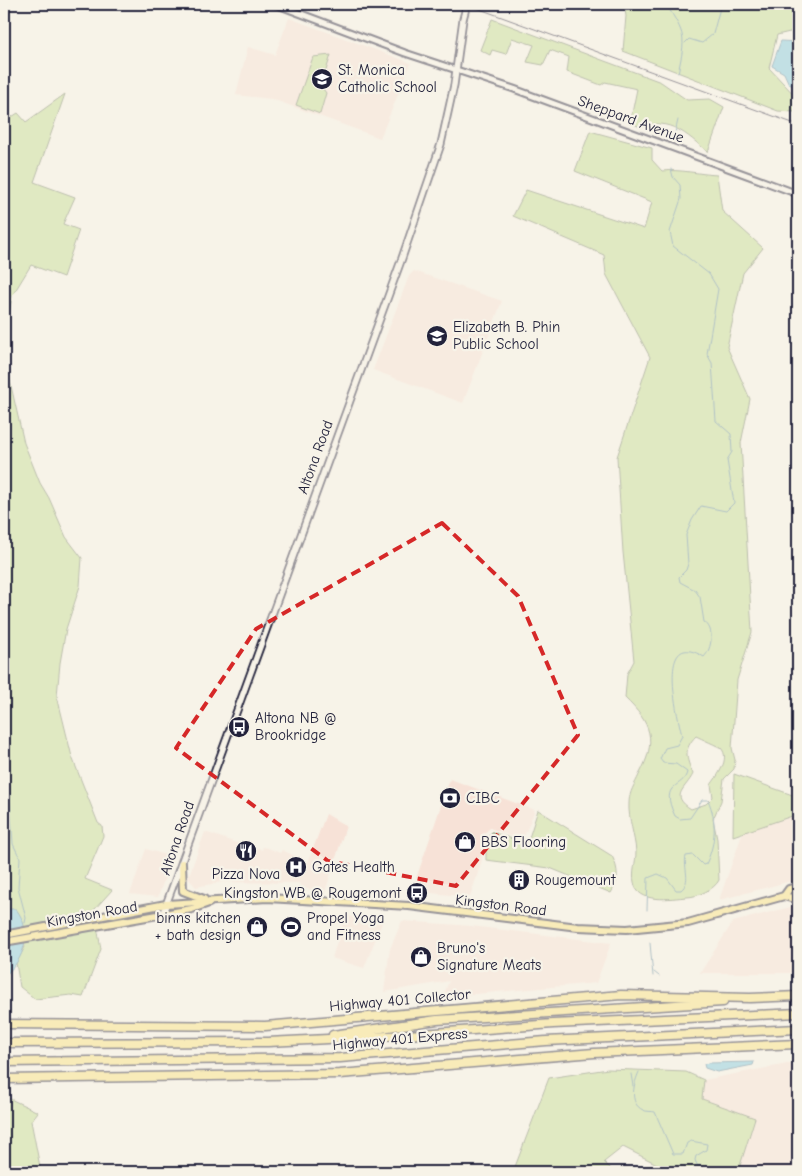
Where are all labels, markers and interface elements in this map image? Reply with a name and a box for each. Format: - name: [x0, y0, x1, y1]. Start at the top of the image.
- place label: St. Monica Catholic School: [338, 61, 437, 96]
- school or university icon: St. Monica Catholic School: [310, 67, 334, 91]
- street label: Sheppard Avenue: [575, 91, 687, 147]
- place label: Elizabeth B. Phin Public School: [453, 318, 560, 353]
- school or university icon: Elizabeth B. Phin Public School: [425, 324, 449, 348]
- street label: Altona Road: [293, 418, 337, 496]
- place label: Altona NB @ Brookridge: [255, 709, 337, 744]
- bus stop icon: Altona NB @ Brookridge: [227, 715, 251, 739]
- bank icon: CIBC: [438, 786, 462, 810]
- place label: CIBC: [466, 789, 500, 807]
- street label: Altona Road: [156, 799, 198, 877]
- shop icon: BBS Flooring: [453, 830, 477, 854]
- place label: BBS Flooring: [481, 833, 566, 851]
- restaurant icon: Pizza Nova: [234, 839, 258, 863]
- hospital icon: Gates Health: [284, 855, 308, 879]
- place label: Gates Health: [312, 858, 395, 876]
- place label: Pizza Nova: [212, 865, 280, 883]
- building icon: Rougemount: [507, 868, 531, 892]
- place label: Rougemount: [535, 871, 616, 889]
- bus stop icon: Kingston WB @ Rougemont: [405, 881, 429, 905]
- place label: Kingston WB @ Rougemont: [224, 884, 402, 902]
- street label: Kingston Road: [454, 890, 548, 920]
- street label: Kingston Road: [45, 897, 139, 931]
- place label: binns kitchen + bath design: [155, 909, 241, 944]
- place label: Propel Yoga and Fitness: [307, 909, 384, 944]
- shop icon: binns kitchen + bath design: [245, 915, 269, 939]
- sports icon: Propel Yoga and Fitness: [279, 915, 303, 939]
- place label: Bruno's Signature Meats: [437, 939, 541, 974]
- shop icon: Bruno's Signature Meats: [409, 945, 433, 969]
- street label: Highway 401 Collector: [329, 985, 472, 1015]
- street label: Highway 401 Express: [332, 1024, 468, 1054]

